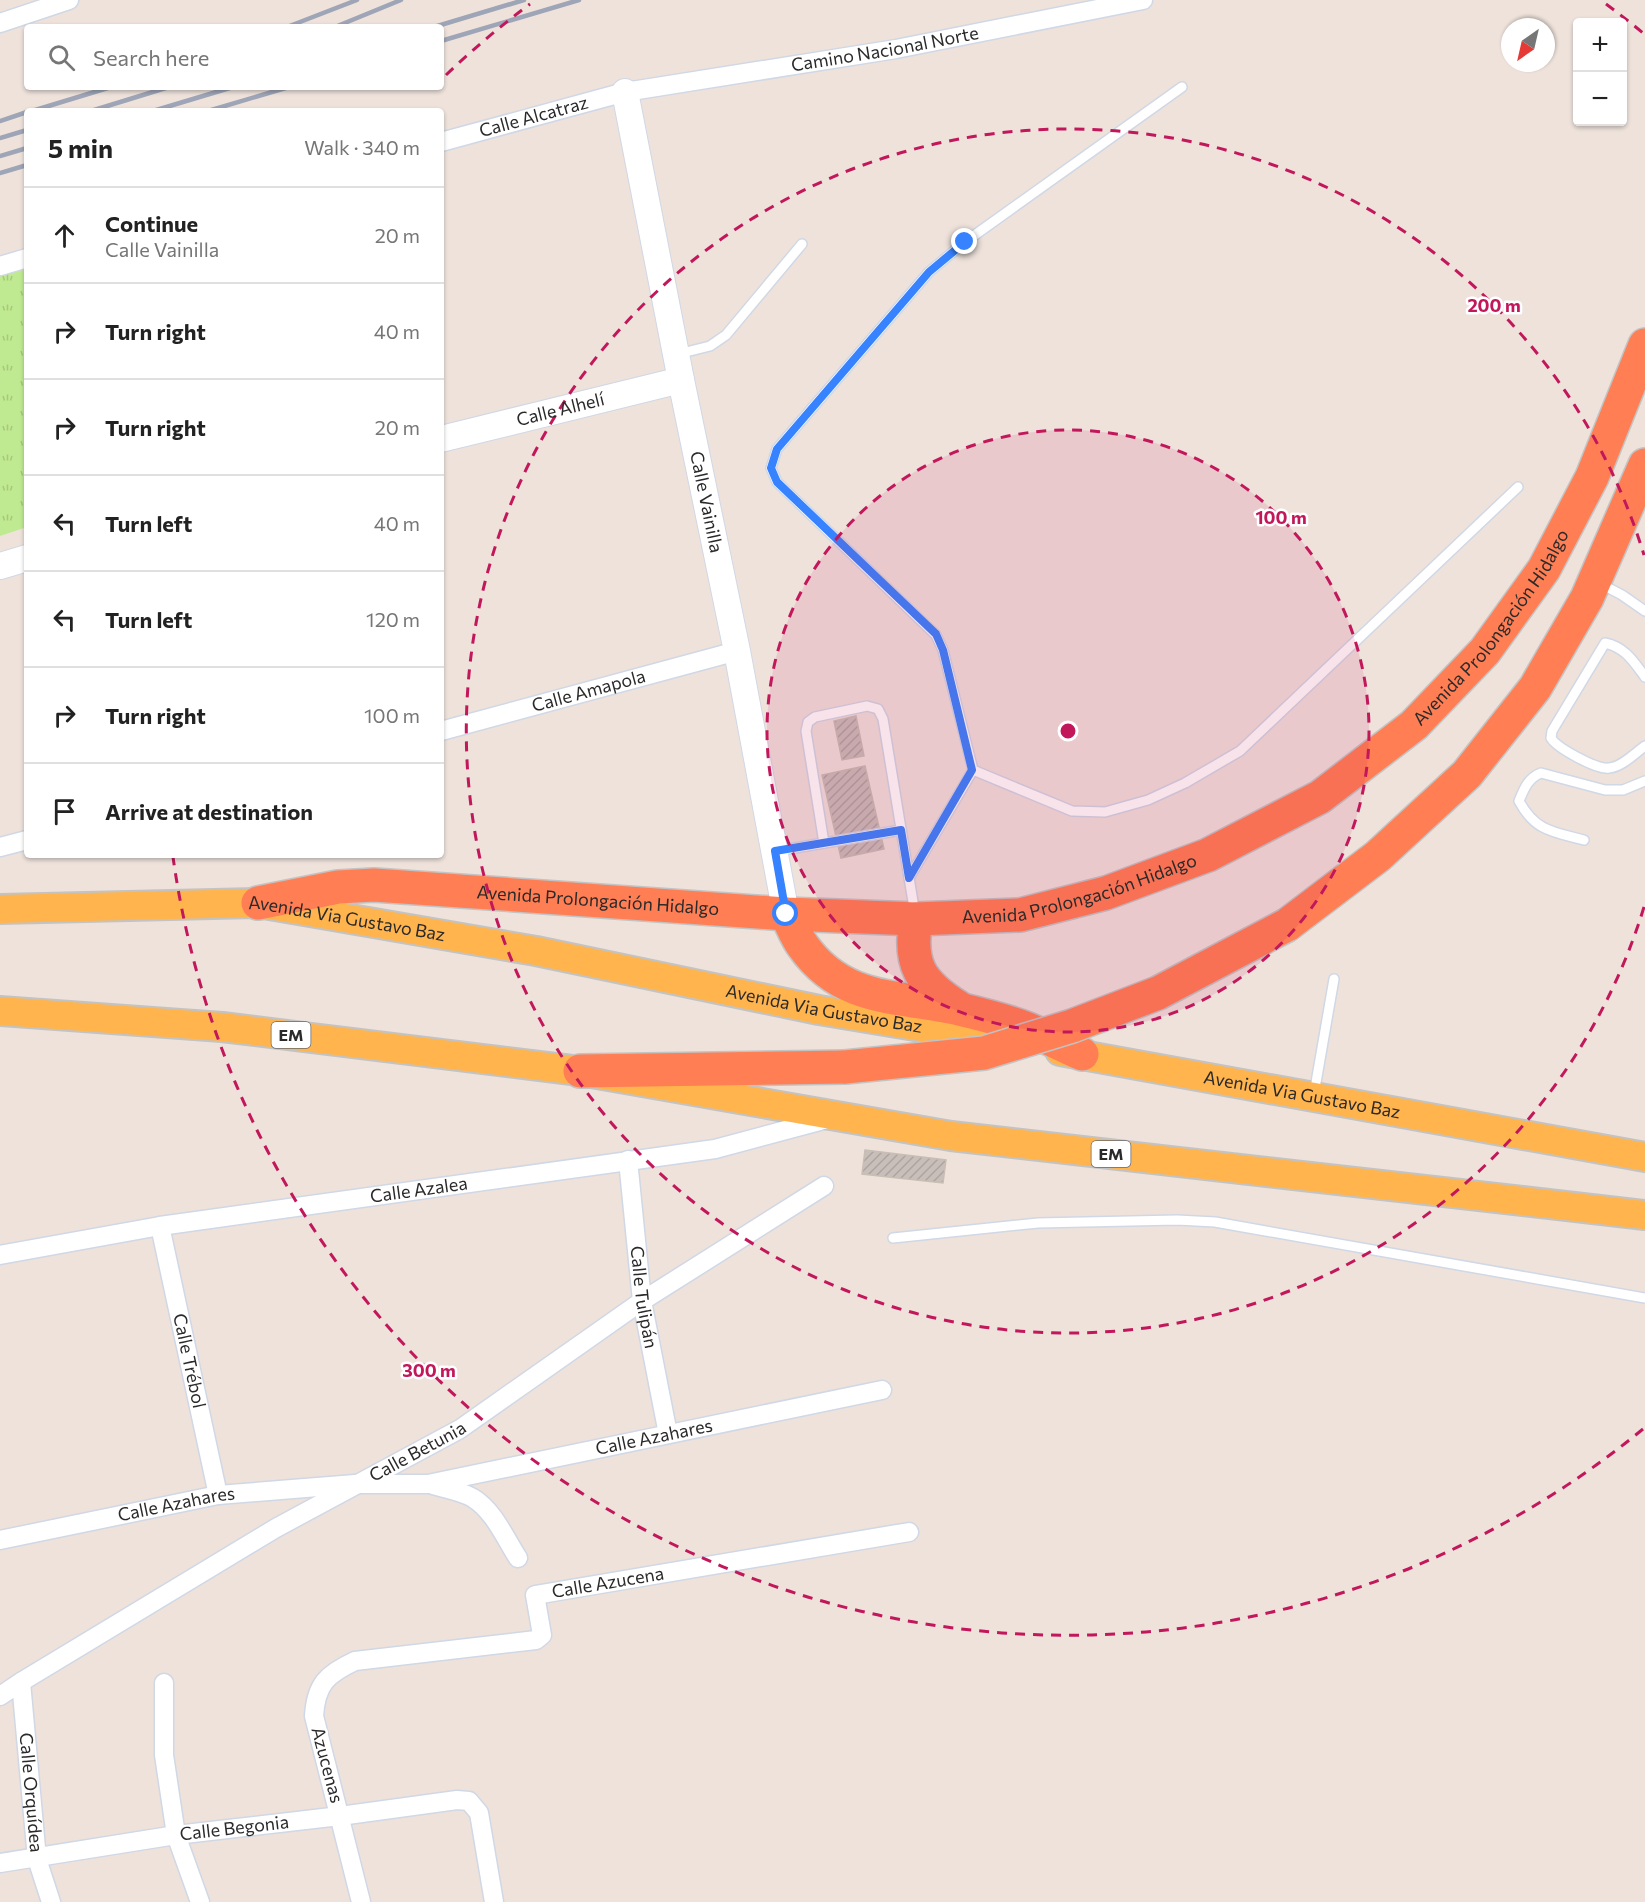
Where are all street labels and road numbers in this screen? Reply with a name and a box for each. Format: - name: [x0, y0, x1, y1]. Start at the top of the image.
- street label: Camino Nacional Norte: [789, 21, 980, 76]
- street label: Calle Alcatraz: [476, 91, 590, 141]
- street label: Calle Alhelí: [514, 387, 608, 430]
- street label: Calle Vainilla: [686, 449, 728, 554]
- street label: Avenida Prolongación Hidalgo: [1408, 525, 1573, 729]
- street label: Calle Amapola: [529, 664, 648, 716]
- street label: Avenida Prolongación Hidalgo: [961, 848, 1199, 927]
- street label: Avenida Prolongación Hidalgo: [476, 880, 720, 919]
- street label: Avenida Via Gustavo Baz: [248, 891, 447, 945]
- street label: Avenida Via Gustavo Baz: [724, 979, 924, 1037]
- road number: EM: [272, 1022, 310, 1048]
- street label: Avenida Via Gustavo Baz: [1202, 1065, 1402, 1122]
- road number: EM: [1092, 1141, 1130, 1167]
- street label: Calle Azalea: [369, 1171, 469, 1207]
- street label: Calle Tulipán: [627, 1245, 663, 1350]
- street label: Calle Trébol: [169, 1311, 211, 1410]
- street label: Calle Azahares: [593, 1413, 714, 1459]
- street label: Calle Betunia: [365, 1416, 470, 1486]
- street label: Calle Azahares: [116, 1482, 236, 1525]
- street label: Calle Azucena: [550, 1561, 666, 1602]
- street label: Azucenas: [307, 1724, 349, 1805]
- street label: Calle Orquídea: [16, 1732, 48, 1853]
- street label: Calle Begonia: [179, 1810, 290, 1844]

